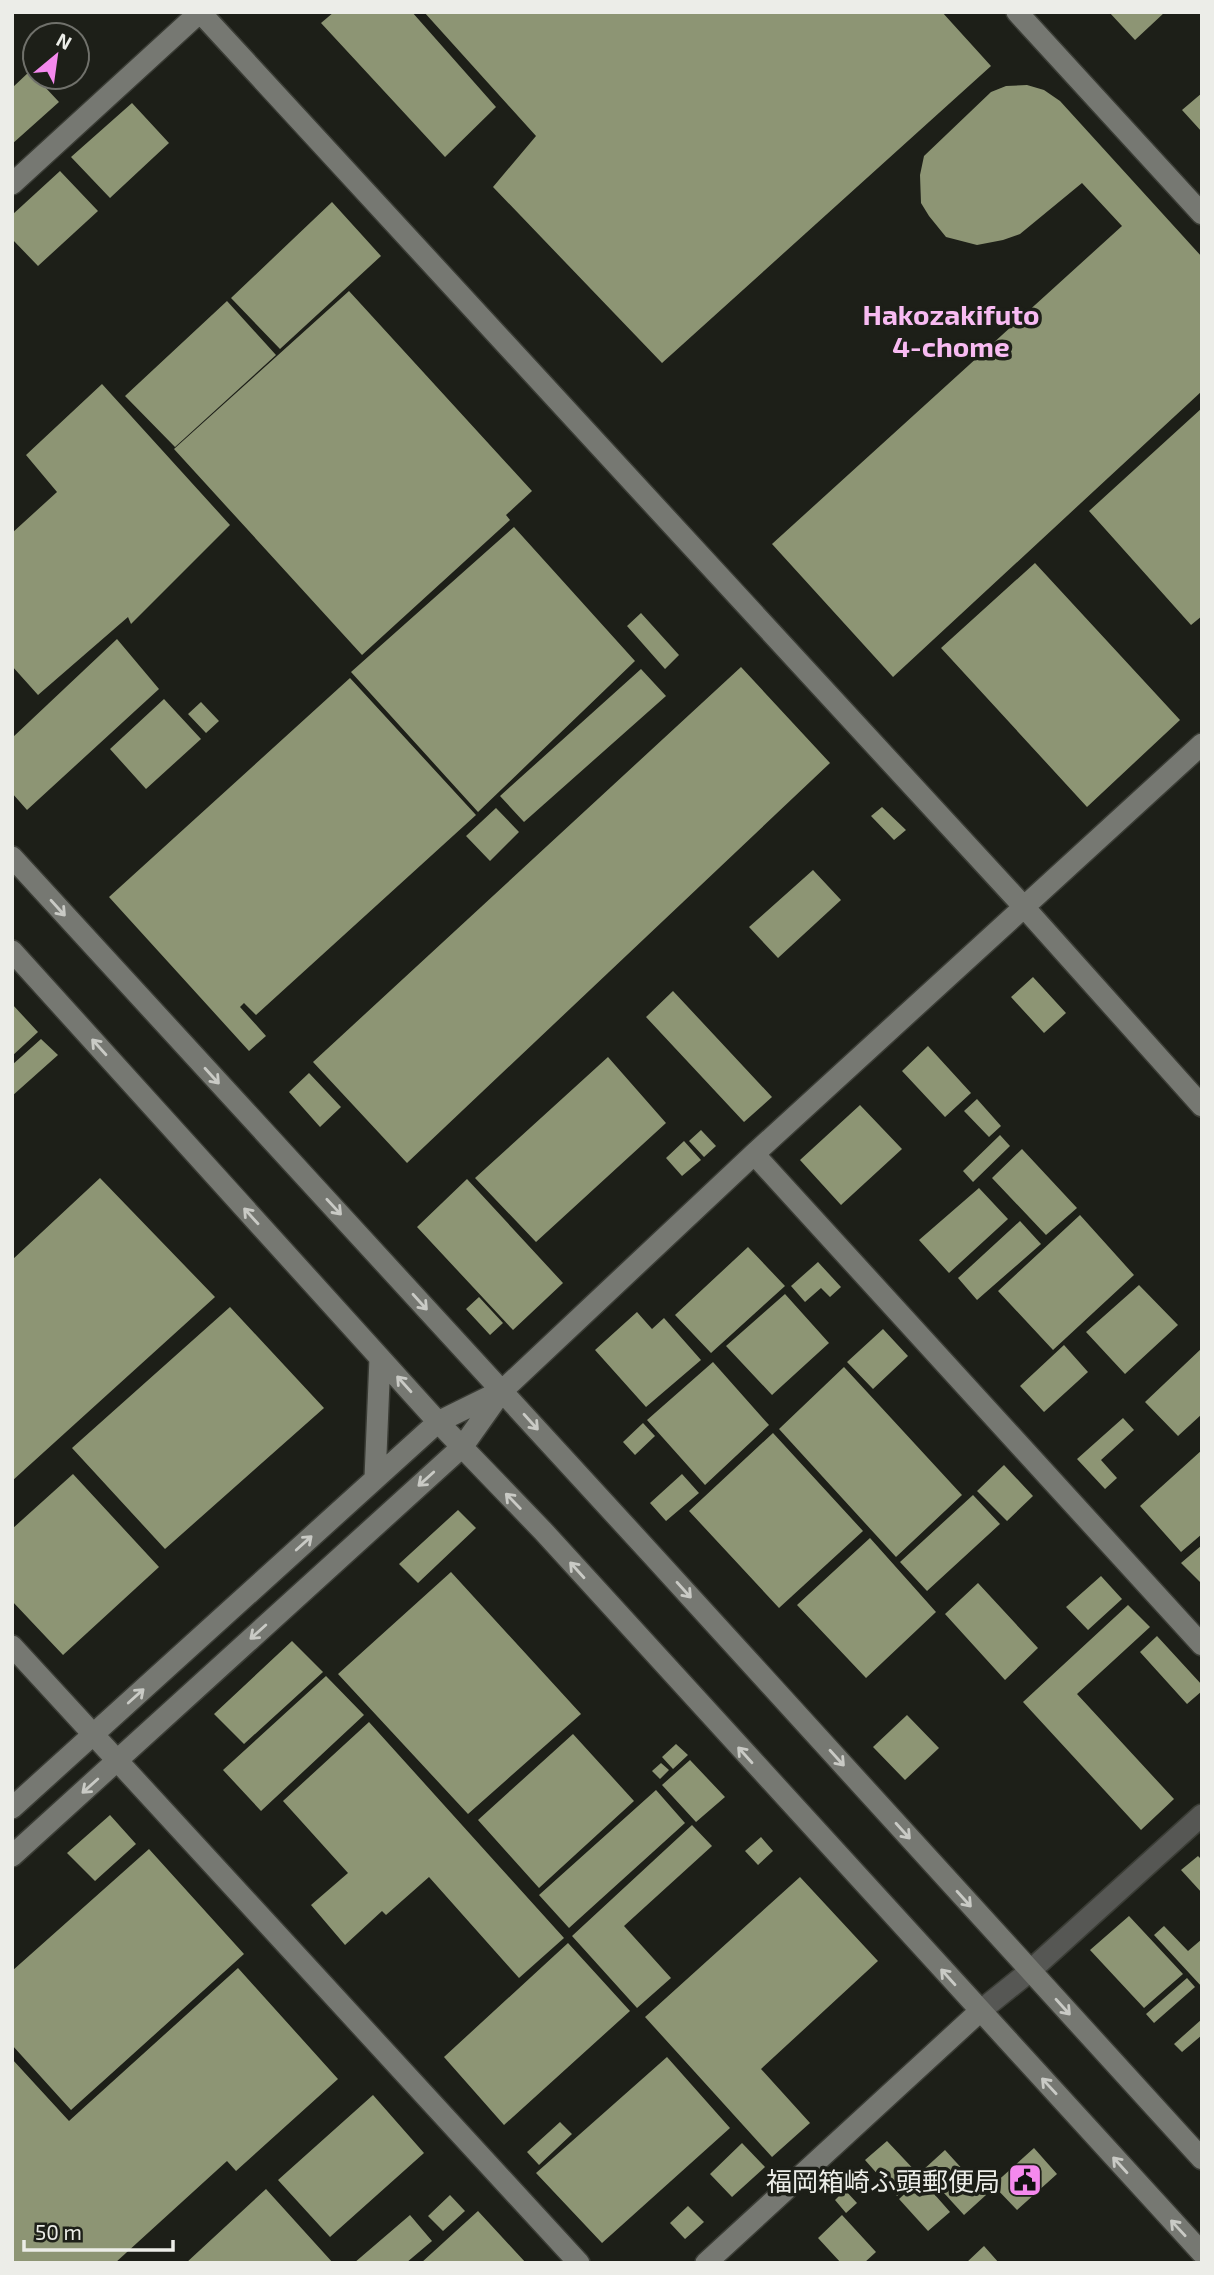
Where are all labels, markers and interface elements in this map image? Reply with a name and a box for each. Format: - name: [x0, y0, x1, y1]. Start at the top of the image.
- north arrow: [21, 21, 91, 91]
- text: N: [53, 27, 76, 54]
- district label: Hakozakifuto 4-chome: [863, 297, 1039, 363]
- one-way arrow: [50, 899, 67, 916]
- one-way arrow: [90, 1039, 107, 1056]
- one-way arrow: [204, 1067, 220, 1085]
- one-way arrow: [325, 1198, 342, 1215]
- one-way arrow: [243, 1207, 259, 1225]
- one-way arrow: [412, 1293, 428, 1311]
- one-way arrow: [396, 1375, 412, 1393]
- one-way arrow: [522, 1413, 539, 1430]
- one-way arrow: [418, 1471, 435, 1488]
- one-way arrow: [505, 1492, 522, 1509]
- one-way arrow: [295, 1535, 313, 1551]
- one-way arrow: [569, 1562, 586, 1579]
- one-way arrow: [676, 1581, 692, 1599]
- one-way arrow: [250, 1624, 267, 1641]
- one-way arrow: [126, 1688, 144, 1704]
- one-way arrow: [737, 1747, 754, 1764]
- one-way arrow: [829, 1749, 845, 1767]
- one-way arrow: [82, 1777, 99, 1794]
- one-way arrow: [894, 1822, 911, 1839]
- one-way arrow: [956, 1890, 973, 1907]
- one-way arrow: [940, 1969, 957, 1986]
- one-way arrow: [1055, 1998, 1071, 2016]
- one-way arrow: [1040, 2078, 1057, 2095]
- one-way arrow: [1112, 2157, 1129, 2174]
- public building icon: 福岡箱崎ふ頭郵便局: [1006, 2161, 1044, 2199]
- place label: 福岡箱崎ふ頭郵便局: [766, 2165, 1000, 2196]
- scale bar: [24, 2208, 173, 2252]
- text: 50 m: [35, 2219, 82, 2244]
- one-way arrow: [1170, 2220, 1187, 2237]

